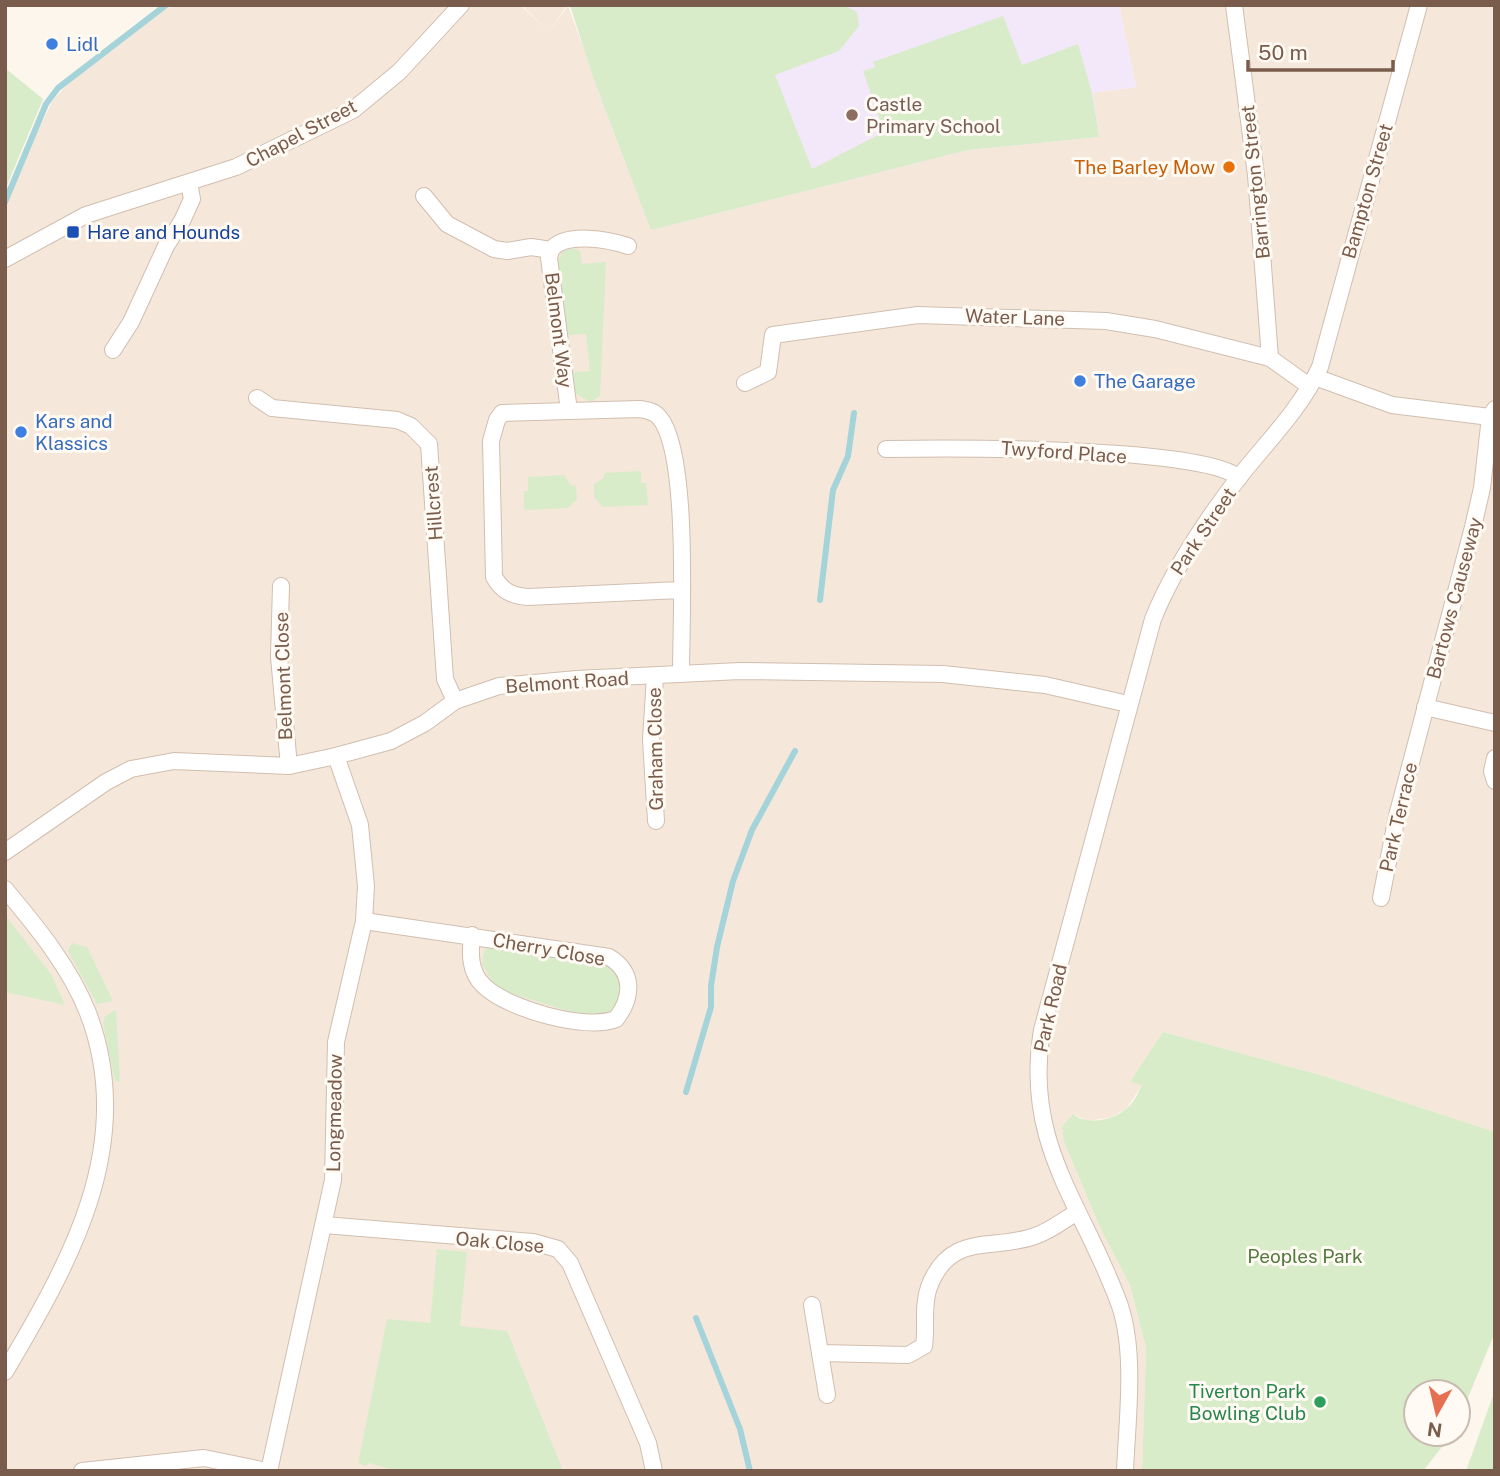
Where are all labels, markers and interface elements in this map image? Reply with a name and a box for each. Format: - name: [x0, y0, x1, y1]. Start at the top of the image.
- scale bar: [1248, 28, 1393, 72]
- place label: Lidl: [66, 33, 99, 55]
- marker: Lidl: [44, 36, 60, 52]
- text: 50 m: [1258, 40, 1308, 65]
- place label: Castle Primary School: [866, 93, 1001, 137]
- street label: Chapel Street: [242, 95, 360, 171]
- street label: Barrington Street: [1236, 104, 1274, 260]
- marker: Castle Primary School: [844, 107, 860, 123]
- street label: Bampton Street: [1337, 121, 1397, 261]
- place label: The Barley Mow: [1074, 156, 1215, 178]
- marker: The Barley Mow: [1221, 159, 1237, 175]
- place label: Hare and Hounds: [87, 221, 240, 243]
- marker: Hare and Hounds: [65, 224, 81, 240]
- street label: Belmont Way: [541, 271, 577, 389]
- street label: Water Lane: [965, 304, 1065, 330]
- place label: The Garage: [1094, 370, 1196, 392]
- marker: The Garage: [1072, 373, 1088, 389]
- place label: Kars and Klassics: [35, 410, 113, 454]
- marker: Kars and Klassics: [13, 424, 29, 440]
- street label: Twyford Place: [1000, 437, 1128, 467]
- street label: Hillcrest: [419, 465, 447, 541]
- street label: Park Street: [1166, 483, 1240, 579]
- street label: Bartows Causeway: [1422, 515, 1486, 681]
- street label: Belmont Close: [270, 611, 296, 741]
- street label: Belmont Road: [504, 667, 630, 697]
- street label: Graham Close: [643, 687, 667, 811]
- street label: Park Terrace: [1375, 760, 1421, 874]
- street label: Cherry Close: [491, 928, 607, 970]
- street label: Park Road: [1029, 962, 1071, 1054]
- street label: Longmeadow: [322, 1053, 346, 1172]
- street label: Oak Close: [455, 1227, 545, 1257]
- park label: Peoples Park: [1247, 1245, 1363, 1267]
- north arrow: [1402, 1378, 1472, 1448]
- place label: Tiverton Park Bowling Club: [1189, 1380, 1306, 1424]
- marker: Tiverton Park Bowling Club: [1312, 1394, 1328, 1410]
- text: N: [1426, 1418, 1444, 1442]

